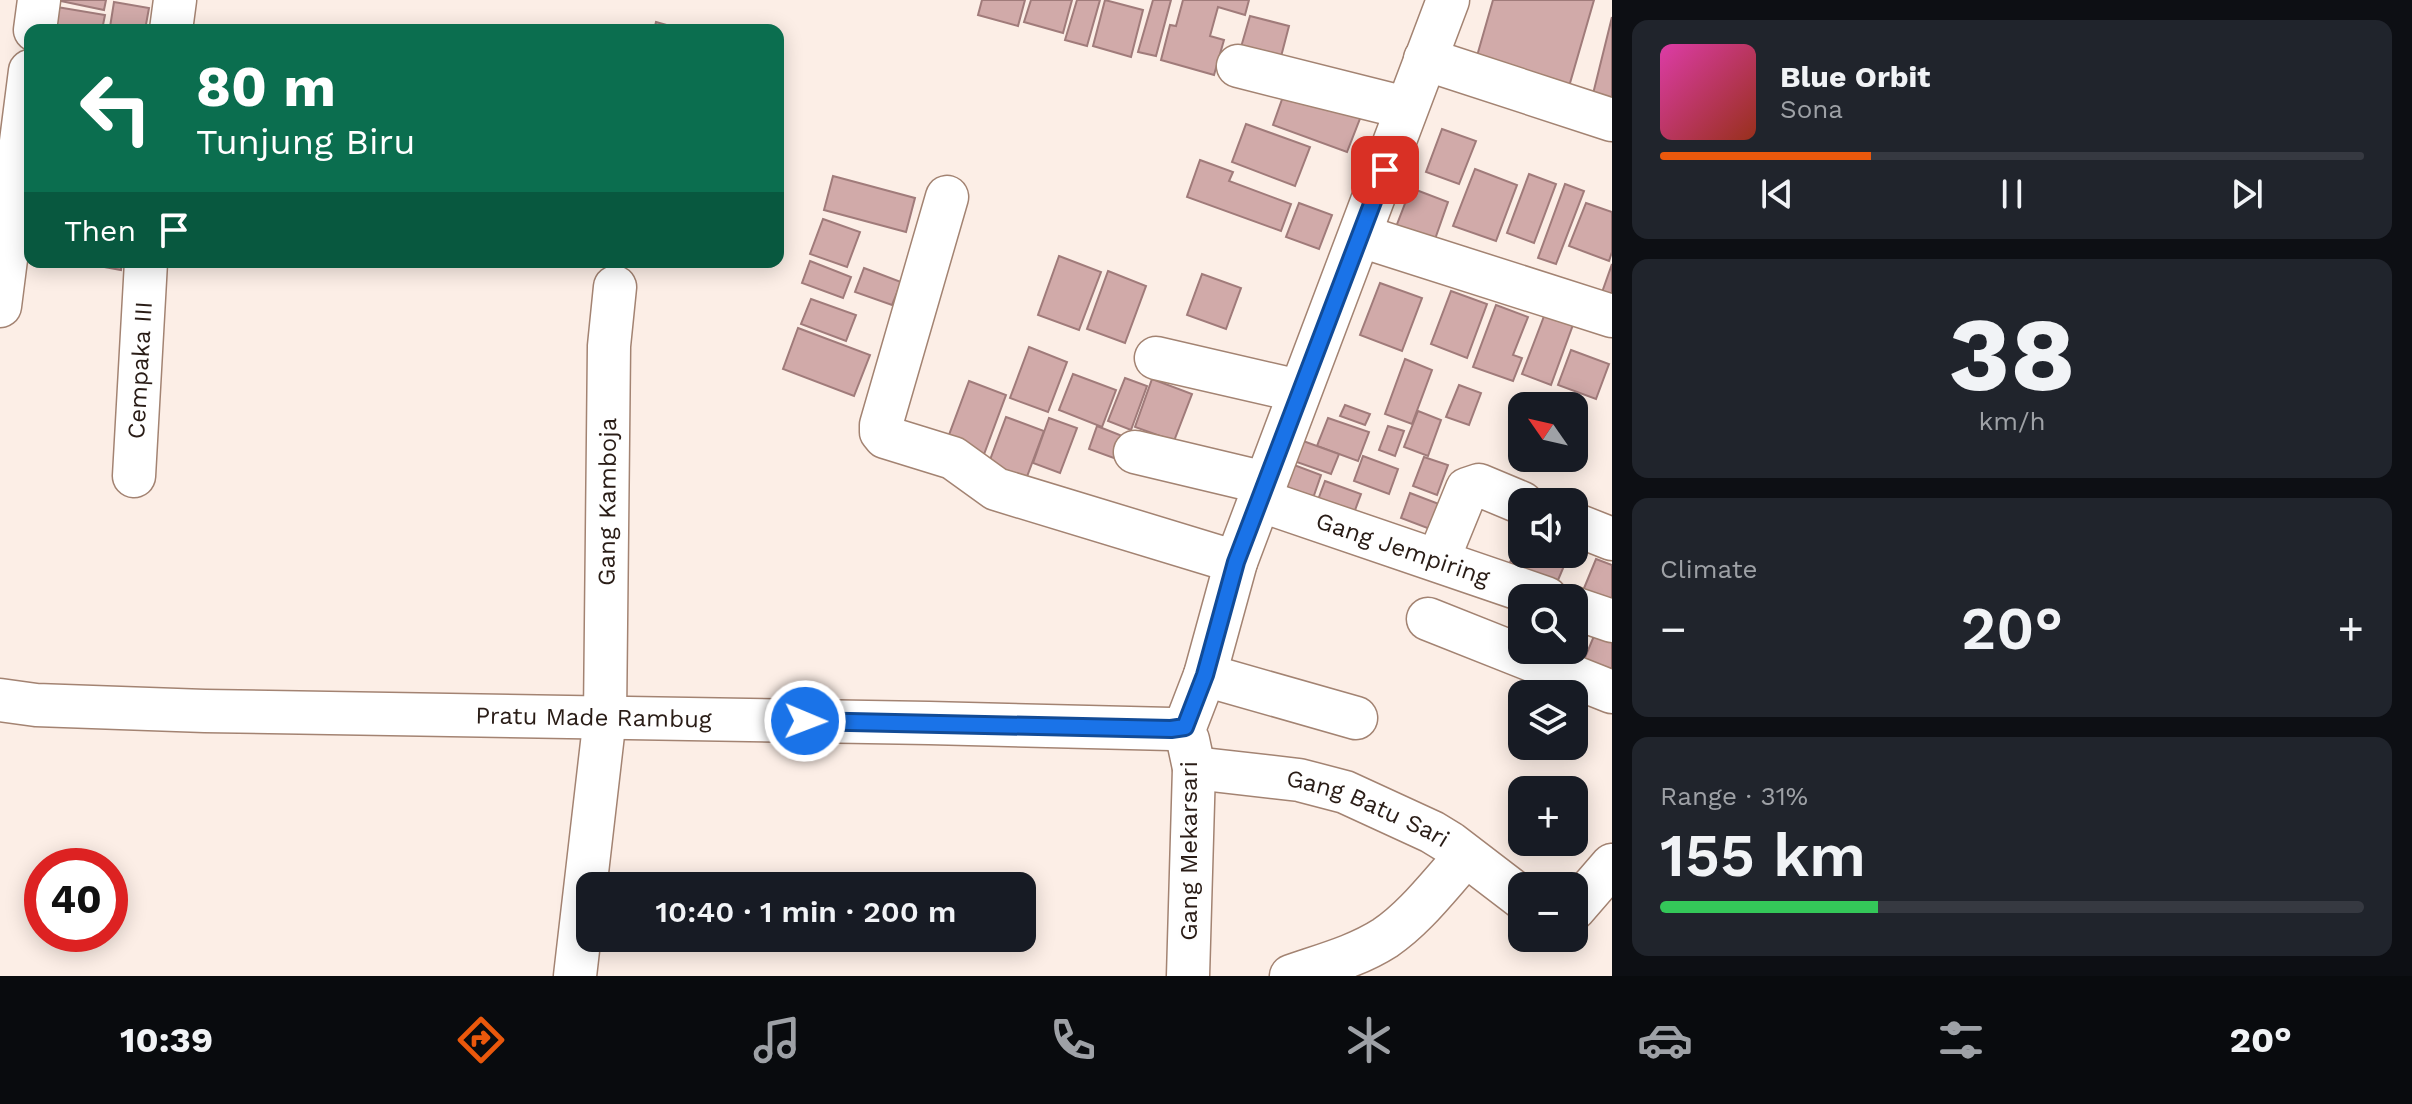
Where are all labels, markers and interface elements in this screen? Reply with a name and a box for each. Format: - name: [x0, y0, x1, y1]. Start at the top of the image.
- text: 80 m: [196, 54, 336, 120]
- icon: left: [64, 56, 168, 160]
- text: Blue Orbit: [1780, 59, 1930, 94]
- text: Sona: [1780, 94, 1843, 124]
- text: Tunjung Biru: [196, 121, 415, 163]
- pin: [1351, 136, 1419, 204]
- icon: arrive: [1363, 148, 1407, 192]
- icon: previous: [1755, 172, 1799, 216]
- icon: pause: [1990, 172, 2034, 216]
- icon: next: [2225, 172, 2269, 216]
- icon: arrive: [152, 208, 196, 252]
- text: Then: [64, 213, 136, 248]
- text: 38: [1949, 293, 2075, 415]
- street label: Cempaka III: [122, 301, 158, 440]
- north arrow: [1508, 392, 1588, 472]
- map controls: [1508, 392, 1588, 952]
- text: km/h: [1979, 406, 2045, 436]
- street label: Gang Kamboja: [592, 418, 622, 586]
- button: sound: [1508, 488, 1588, 568]
- street label: Gang Jempiring: [1312, 507, 1494, 592]
- text: Climate: [1660, 554, 1758, 584]
- button: search: [1508, 584, 1588, 664]
- text: 20°: [1961, 593, 2063, 664]
- text: −: [1660, 603, 1687, 655]
- text: +: [2337, 603, 2364, 655]
- position arrow: [763, 679, 847, 763]
- button: layers: [1508, 680, 1588, 760]
- street label: Pratu Made Rambug: [475, 701, 712, 733]
- street label: Gang Mekarsari: [1175, 761, 1203, 941]
- street label: Gang Batu Sari: [1285, 765, 1455, 853]
- button: +: [1508, 776, 1588, 856]
- text: Range · 31%: [1660, 781, 1808, 811]
- text: 155 km: [1660, 820, 1866, 891]
- speed limit sign: 40: [24, 848, 128, 952]
- button: −: [1508, 872, 1588, 952]
- text: 10:40 · 1 min · 200 m: [656, 894, 956, 929]
- icon: directions: [453, 1012, 509, 1068]
- icon: music: [749, 1012, 805, 1068]
- icon: phone: [1045, 1012, 1101, 1068]
- icon: climate: [1341, 1012, 1397, 1068]
- icon: car: [1637, 1012, 1693, 1068]
- icon: filters: [1933, 1012, 1989, 1068]
- text: 10:39: [120, 1019, 213, 1061]
- text: 20°: [2229, 1019, 2292, 1061]

